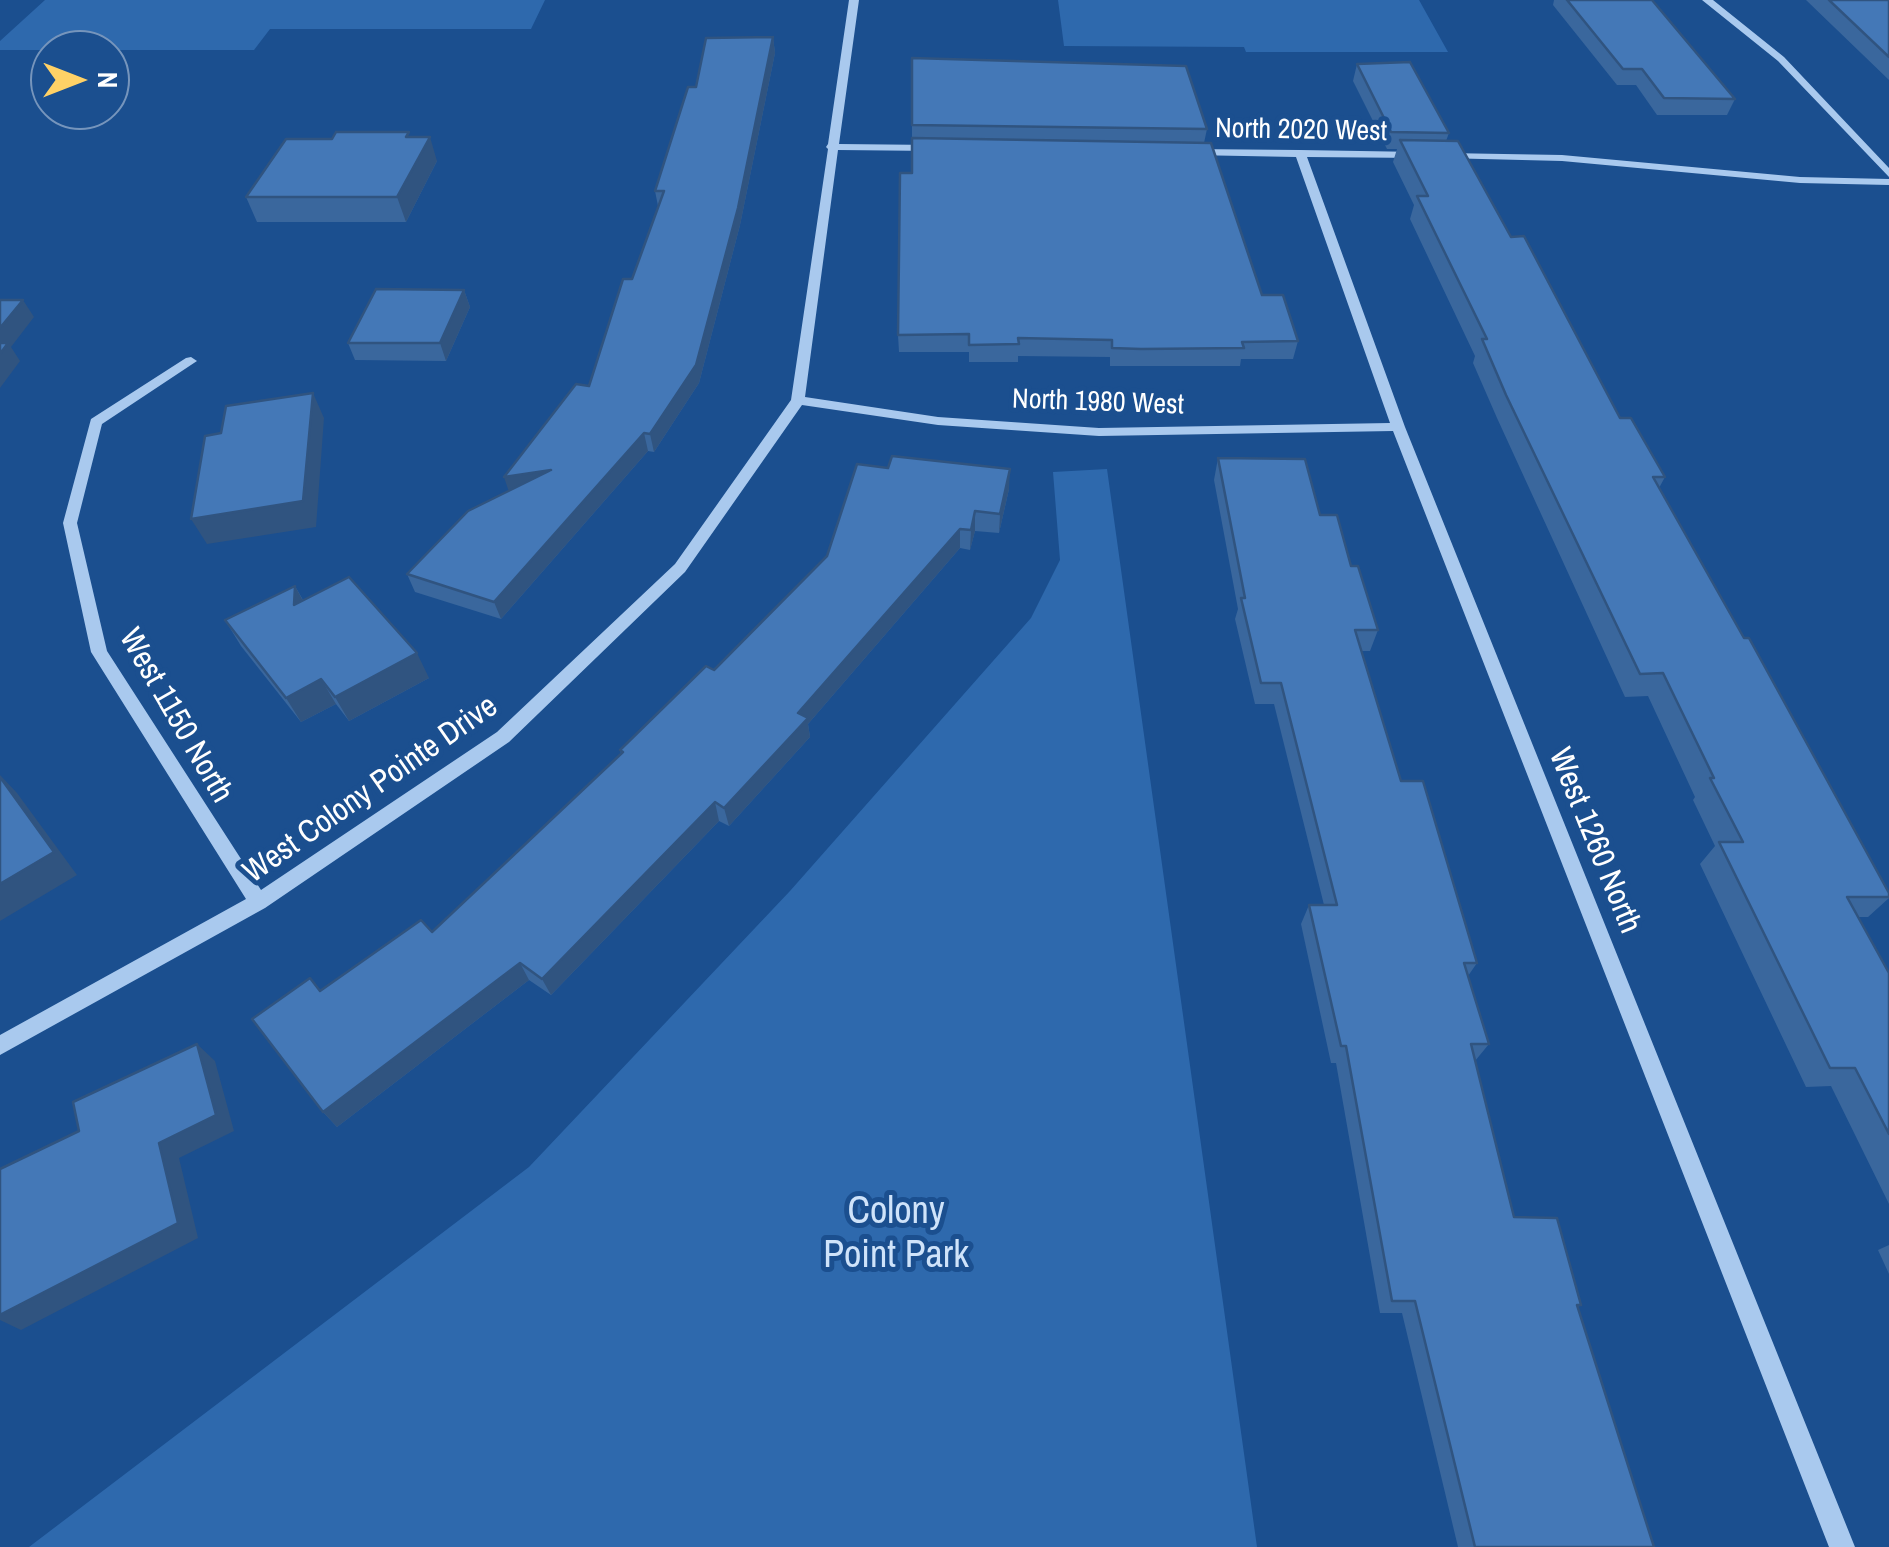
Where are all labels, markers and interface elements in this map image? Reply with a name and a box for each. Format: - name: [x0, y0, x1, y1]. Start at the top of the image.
- north arrow: [30, 30, 130, 130]
- text: N: [89, 72, 127, 88]
- street label: North 2020 West: [1215, 113, 1387, 149]
- street label: North 1980 West: [1012, 383, 1184, 423]
- street label: West 1150 North: [110, 622, 240, 810]
- street label: West Colony Pointe Drive: [237, 688, 505, 892]
- street label: West 1260 North: [1539, 743, 1649, 939]
- park label: Colony Point Park: [823, 1190, 969, 1280]

